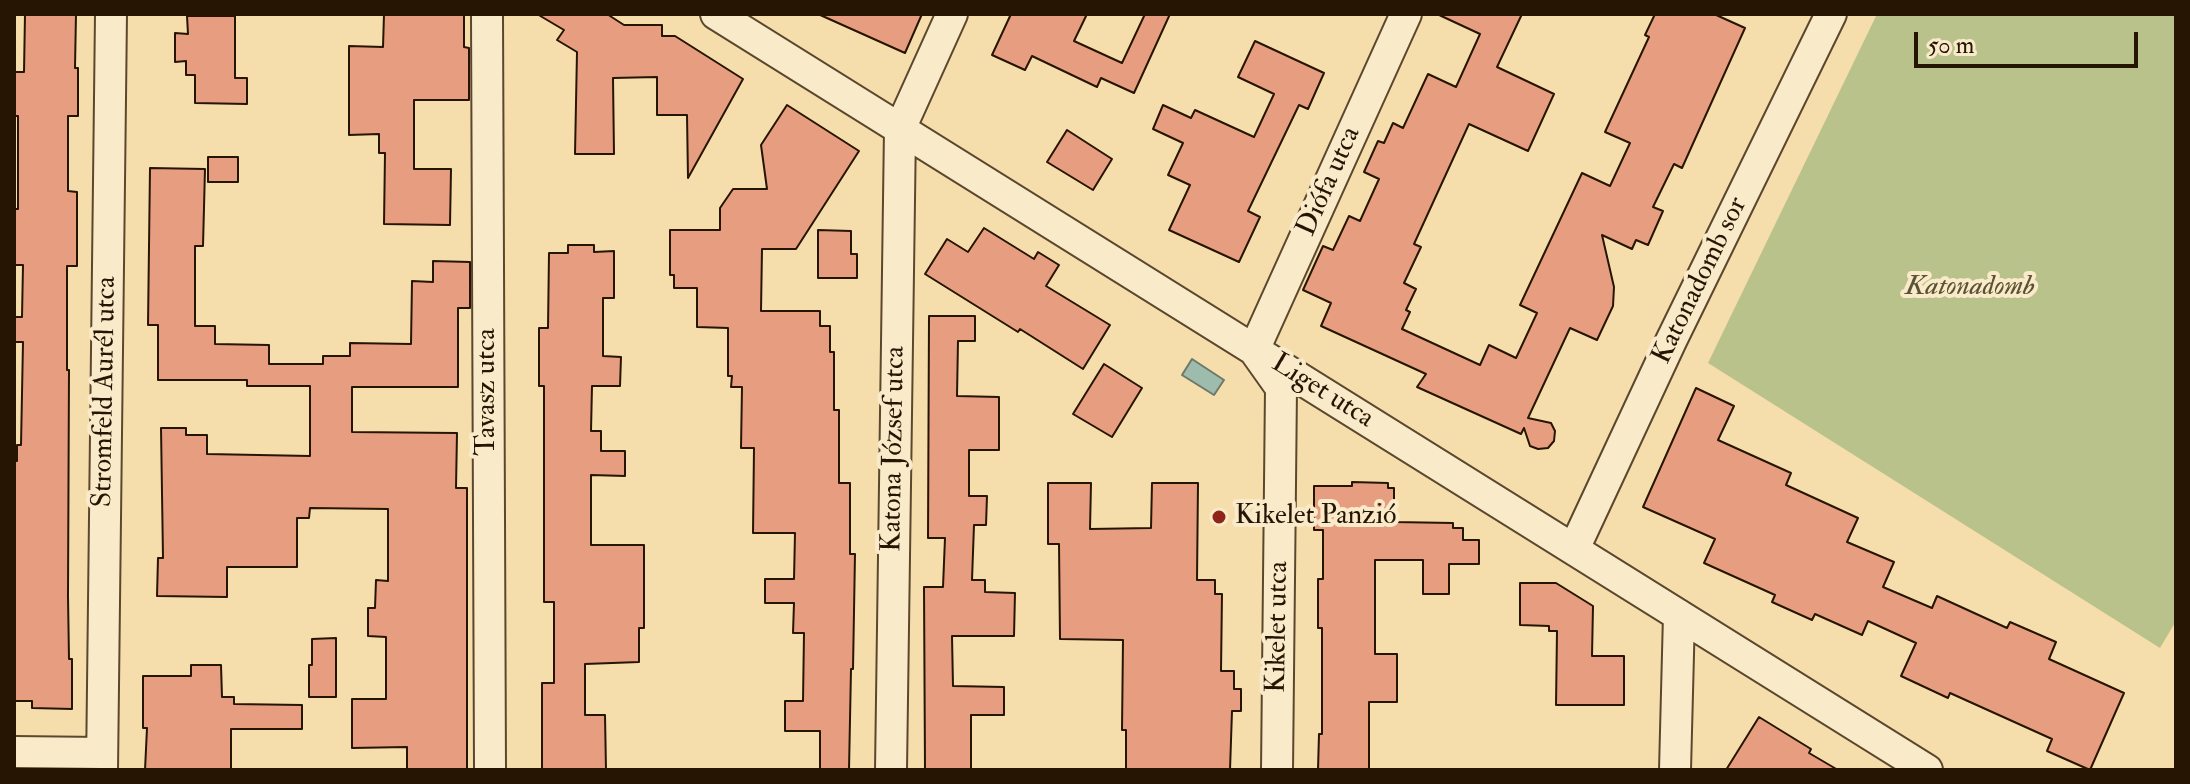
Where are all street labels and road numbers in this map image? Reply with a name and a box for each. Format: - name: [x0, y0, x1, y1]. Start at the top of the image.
- street label: Diófa utca: [1291, 122, 1369, 242]
- street label: Katonadomb sor: [1646, 192, 1756, 370]
- street label: Stromfeld Aurél utca: [87, 276, 125, 508]
- street label: Tavasz utca: [471, 328, 505, 456]
- street label: Katona József utca: [876, 346, 914, 552]
- street label: Liget utca: [1265, 347, 1379, 437]
- street label: Kikelet utca: [1261, 561, 1297, 693]

